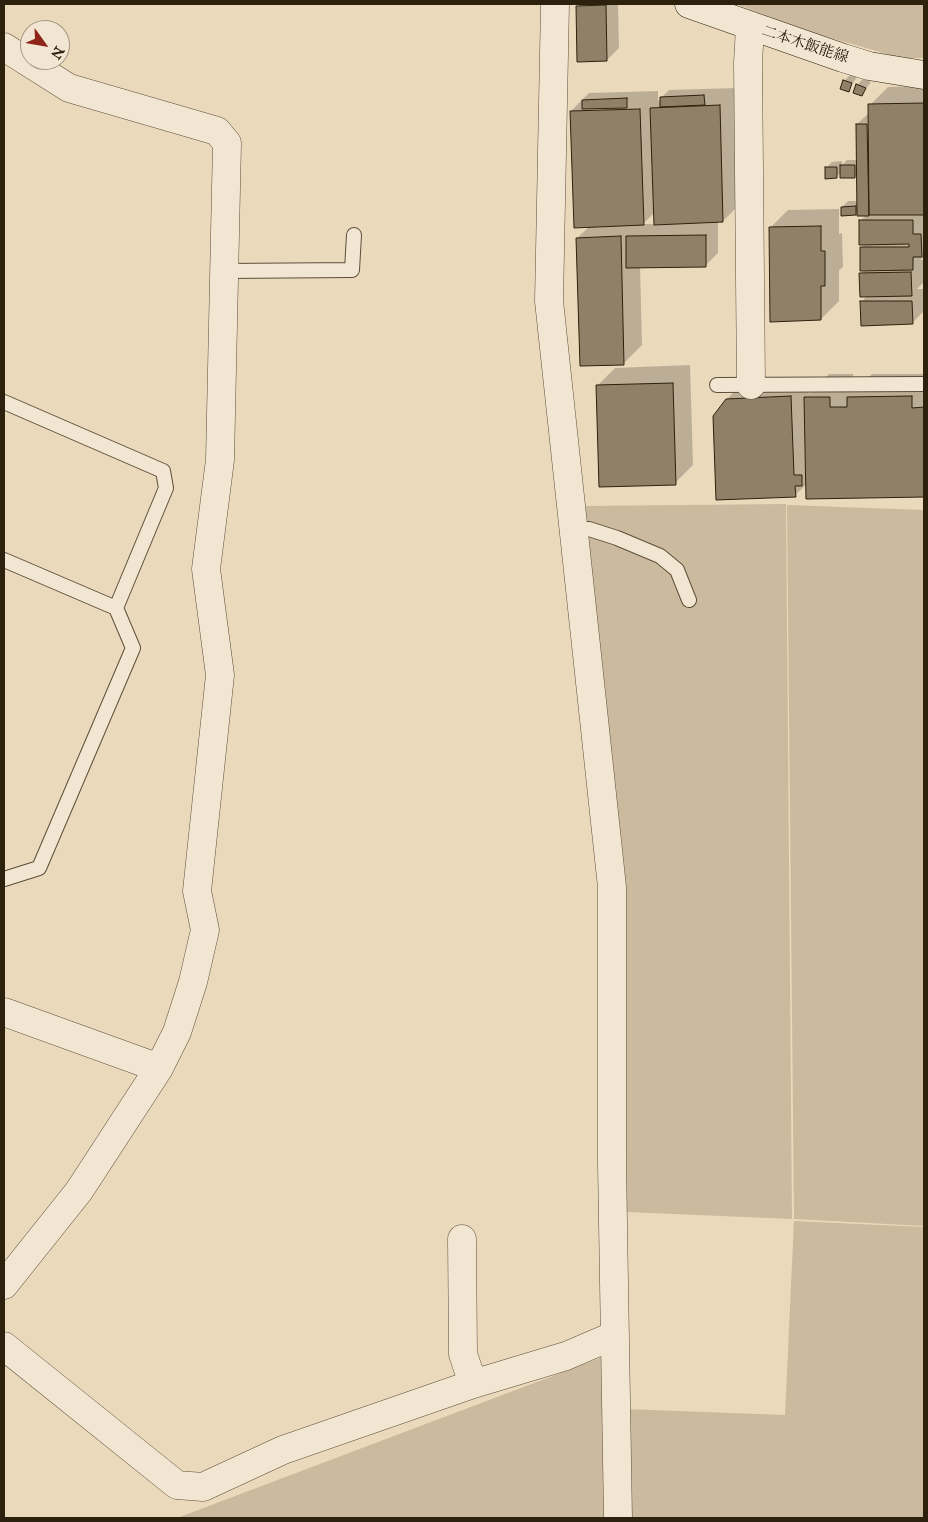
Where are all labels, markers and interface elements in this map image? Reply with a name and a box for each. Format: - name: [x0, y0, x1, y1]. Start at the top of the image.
- north arrow: [20, 20, 70, 70]
- street label: 二本木飯能線: [759, 23, 851, 67]
- text: N: [47, 43, 68, 62]

